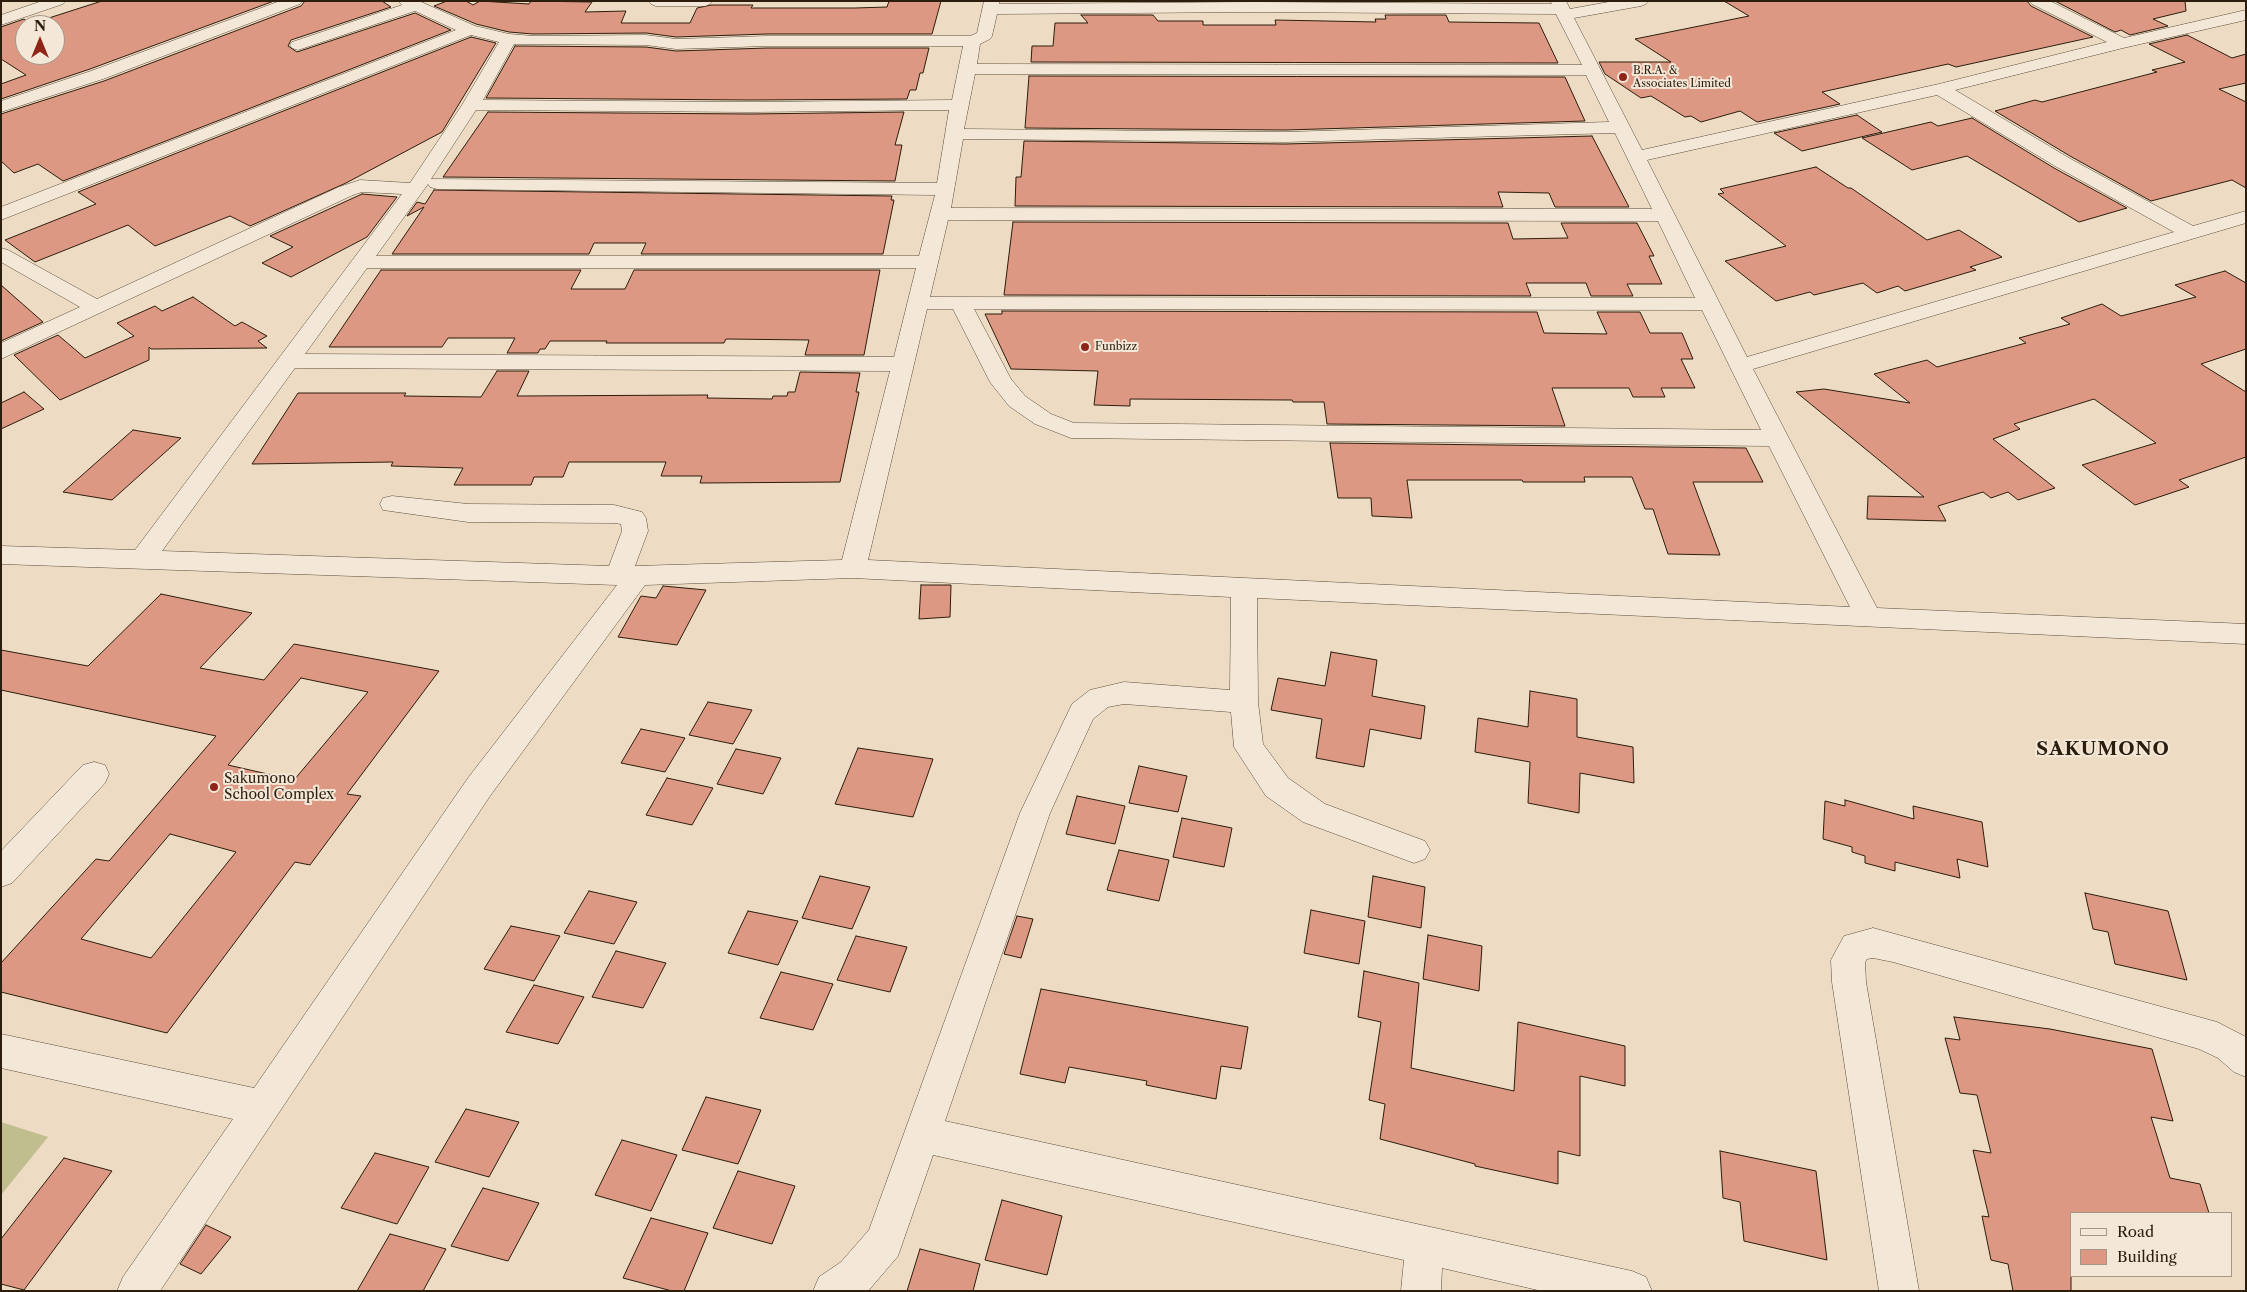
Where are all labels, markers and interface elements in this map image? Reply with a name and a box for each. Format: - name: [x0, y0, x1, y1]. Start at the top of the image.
- north arrow: [15, 15, 65, 65]
- text: N: [34, 17, 46, 35]
- place label: B.R.A. & Associates Limited: [1633, 64, 1731, 90]
- marker: B.R.A. & Associates Limited: [1617, 71, 1629, 83]
- place label: Funbizz: [1095, 340, 1137, 354]
- marker: Funbizz: [1079, 341, 1091, 353]
- district label: SAKUMONO: [2035, 739, 2171, 761]
- place label: Sakumono School Complex: [224, 771, 334, 804]
- marker: Sakumono School Complex: [208, 781, 220, 793]
- legend: [2070, 1212, 2232, 1277]
- text: Road: [2117, 1222, 2154, 1241]
- text: Building: [2117, 1247, 2177, 1266]

